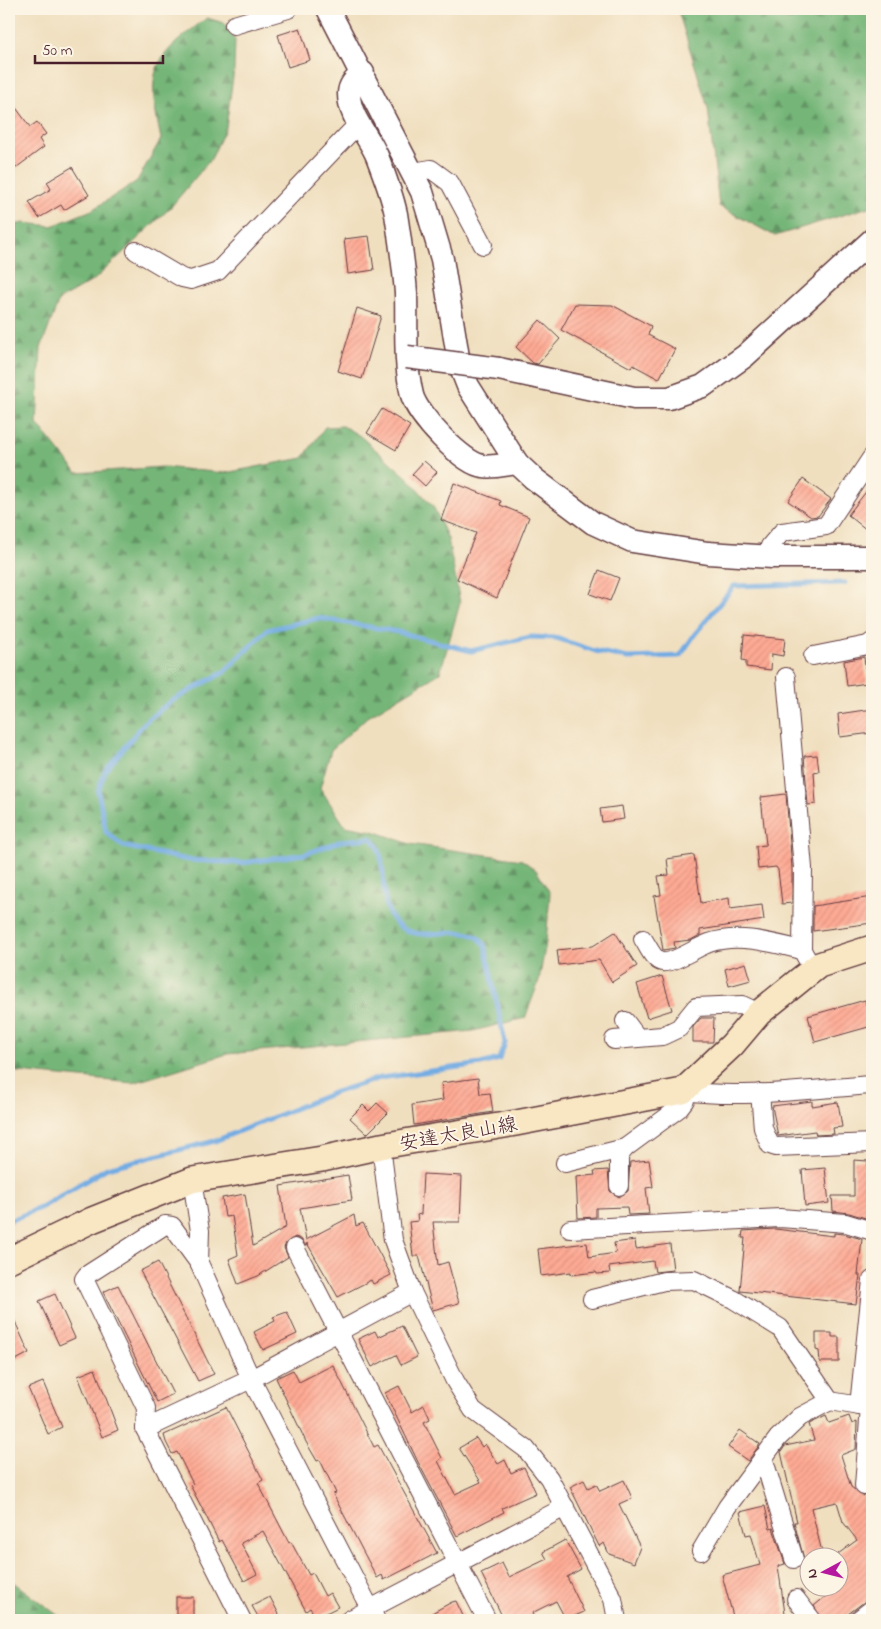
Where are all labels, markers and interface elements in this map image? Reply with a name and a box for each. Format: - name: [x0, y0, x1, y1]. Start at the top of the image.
- scale bar: [35, 32, 162, 64]
- text: 50 m: [42, 40, 73, 62]
- street label: 安達太良山線: [397, 1111, 520, 1160]
- north arrow: [798, 1546, 848, 1596]
- text: N: [802, 1567, 824, 1579]

